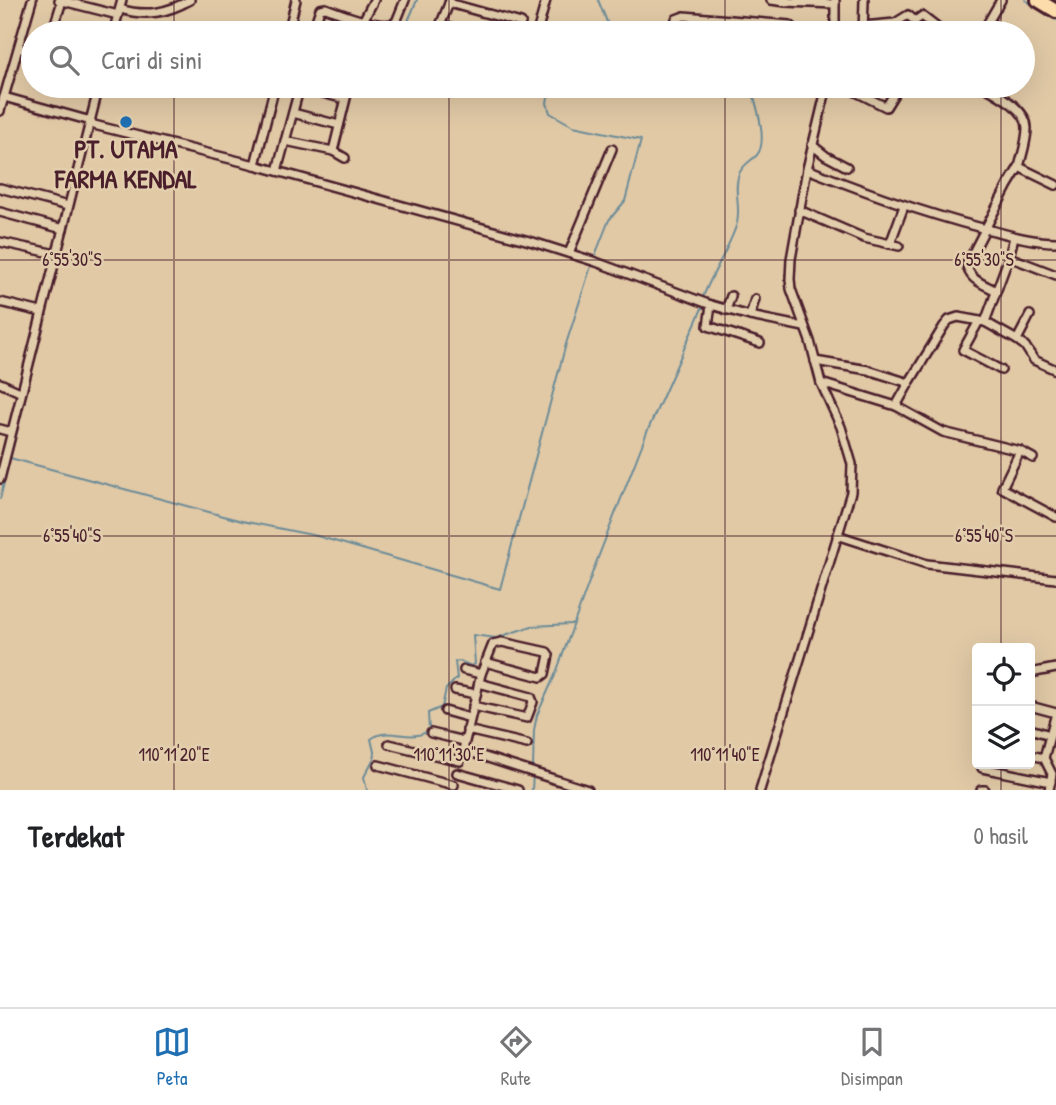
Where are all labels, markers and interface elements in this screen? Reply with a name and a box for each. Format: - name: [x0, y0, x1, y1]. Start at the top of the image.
- search box: [21, 21, 1035, 98]
- icon: search: [45, 41, 83, 79]
- text: Cari di sini: [101, 42, 203, 77]
- marker: PT. UTAMA FARMA KENDAL: [118, 114, 134, 130]
- place label: PT. UTAMA FARMA KENDAL: [54, 131, 197, 196]
- text: 6°55'30"S: [42, 247, 102, 272]
- text: 6°55'30"S: [954, 247, 1014, 272]
- text: 6°55'40"S: [43, 523, 101, 548]
- text: 6°55'40"S: [955, 523, 1013, 548]
- map controls: [972, 643, 1035, 769]
- button: locate: [972, 643, 1035, 706]
- button: layers: [972, 706, 1035, 769]
- text: 110°11'20"E: [138, 742, 210, 767]
- text: 110°11'30"E: [414, 742, 484, 767]
- text: 110°11'40"E: [690, 742, 760, 767]
- text: Terdekat: [28, 816, 124, 856]
- text: 0 hasil: [974, 820, 1028, 851]
- tab: Peta: [153, 1023, 191, 1091]
- tab: Rute: [497, 1023, 535, 1091]
- tab: Disimpan: [841, 1023, 903, 1091]

